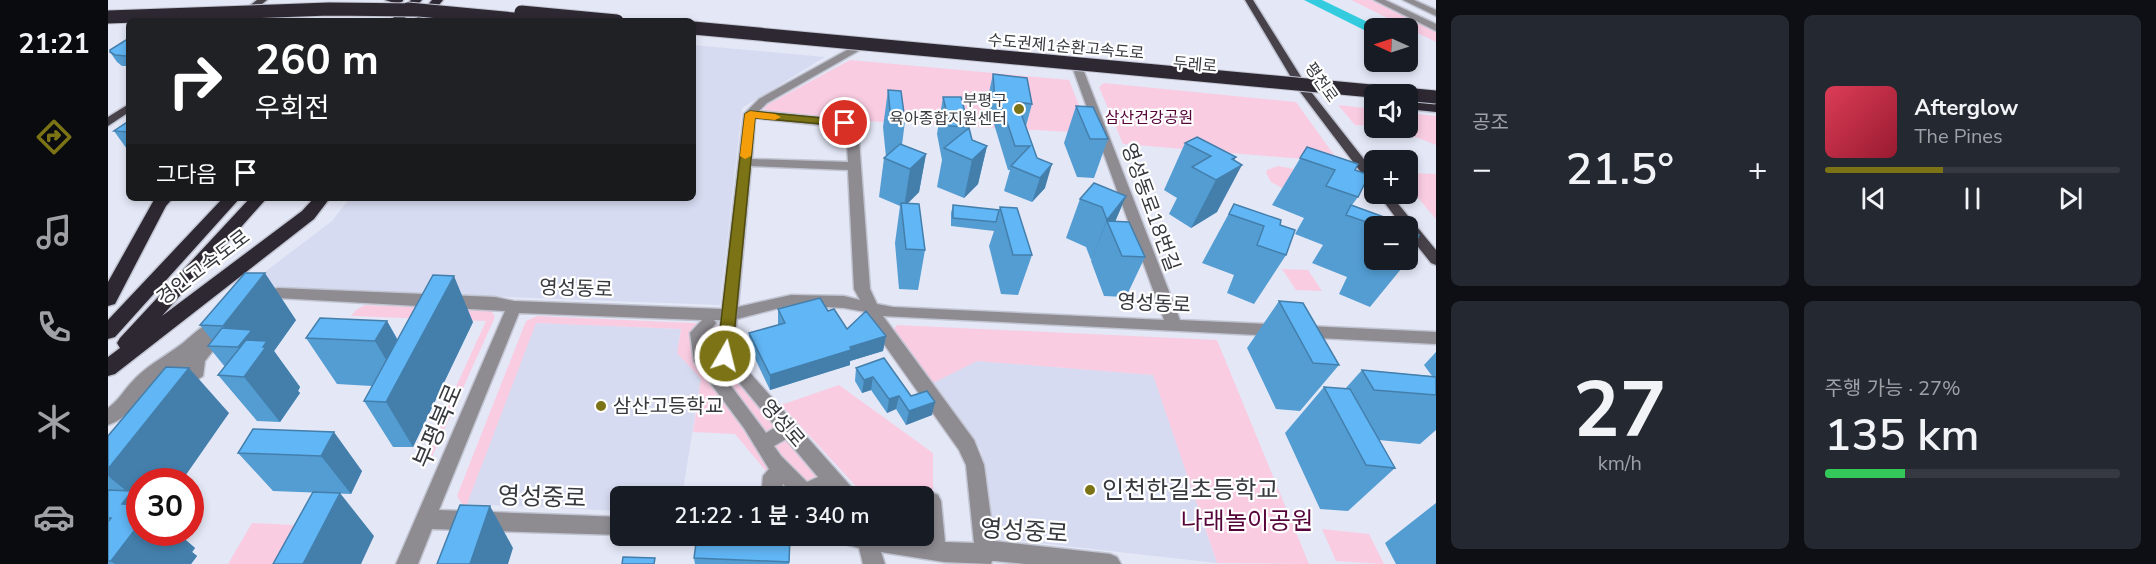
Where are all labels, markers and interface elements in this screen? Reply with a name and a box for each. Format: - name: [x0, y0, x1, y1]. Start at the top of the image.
- north arrow: [1364, 18, 1418, 72]
- map controls: [1364, 18, 1418, 270]
- text: 21:21: [18, 26, 90, 63]
- street label: 수도권제1순환고속도로: [987, 29, 1145, 65]
- text: 260 m: [255, 32, 379, 89]
- icon: right: [156, 42, 234, 120]
- street label: 두레로: [1172, 52, 1218, 78]
- street label: 평천로: [1300, 58, 1343, 107]
- button: sound: [1364, 84, 1418, 138]
- text: 우회전: [255, 90, 330, 127]
- place label: 부평구 육아종합지원센터: [889, 90, 1007, 130]
- text: Afterglow: [1915, 93, 2018, 123]
- pin: [819, 97, 870, 148]
- marker: 부평구 육아종합지원센터: [1012, 102, 1026, 116]
- icon: arrive: [828, 106, 861, 139]
- park label: 삼산건강공원: [1105, 107, 1193, 129]
- text: 공조: [1472, 109, 1509, 136]
- icon: directions: [33, 116, 75, 158]
- text: The Pines: [1915, 123, 2003, 150]
- street label: 영성동로18번길: [1115, 139, 1186, 275]
- text: 21.5°: [1565, 139, 1674, 200]
- text: −: [1472, 147, 1492, 192]
- text: +: [1748, 147, 1767, 192]
- button: +: [1364, 150, 1418, 204]
- icon: arrive: [229, 156, 262, 189]
- text: 그다음: [156, 160, 217, 190]
- icon: previous: [1857, 182, 1890, 215]
- icon: pause: [1956, 182, 1989, 215]
- icon: next: [2054, 182, 2087, 215]
- icon: music: [33, 211, 75, 253]
- button: −: [1364, 216, 1418, 270]
- street label: 경인고속도로: [151, 223, 256, 311]
- street label: 영성동로: [539, 274, 613, 303]
- street label: 영성동로: [1117, 288, 1191, 319]
- icon: phone: [33, 306, 75, 348]
- position arrow: [693, 324, 757, 388]
- text: 27: [1573, 357, 1667, 464]
- text: 주행 가능 · 27%: [1825, 375, 1961, 402]
- street label: 부평북로: [406, 379, 470, 473]
- place label: 삼산고등학교: [613, 393, 723, 420]
- street label: 영성로: [754, 394, 811, 453]
- marker: 삼산고등학교: [594, 399, 608, 413]
- icon: climate: [33, 401, 75, 443]
- text: 135 km: [1825, 405, 1980, 466]
- text: km/h: [1598, 450, 1642, 477]
- speed limit sign: 30: [126, 468, 204, 546]
- place label: 인천한길초등학교: [1102, 474, 1279, 506]
- street label: 영성중로: [497, 479, 587, 515]
- marker: 인천한길초등학교: [1083, 483, 1097, 497]
- icon: car: [33, 496, 75, 538]
- text: 21:22 · 1 분 · 340 m: [674, 501, 870, 531]
- park label: 나래놀이공원: [1181, 505, 1313, 537]
- street label: 영성중로: [979, 512, 1069, 550]

